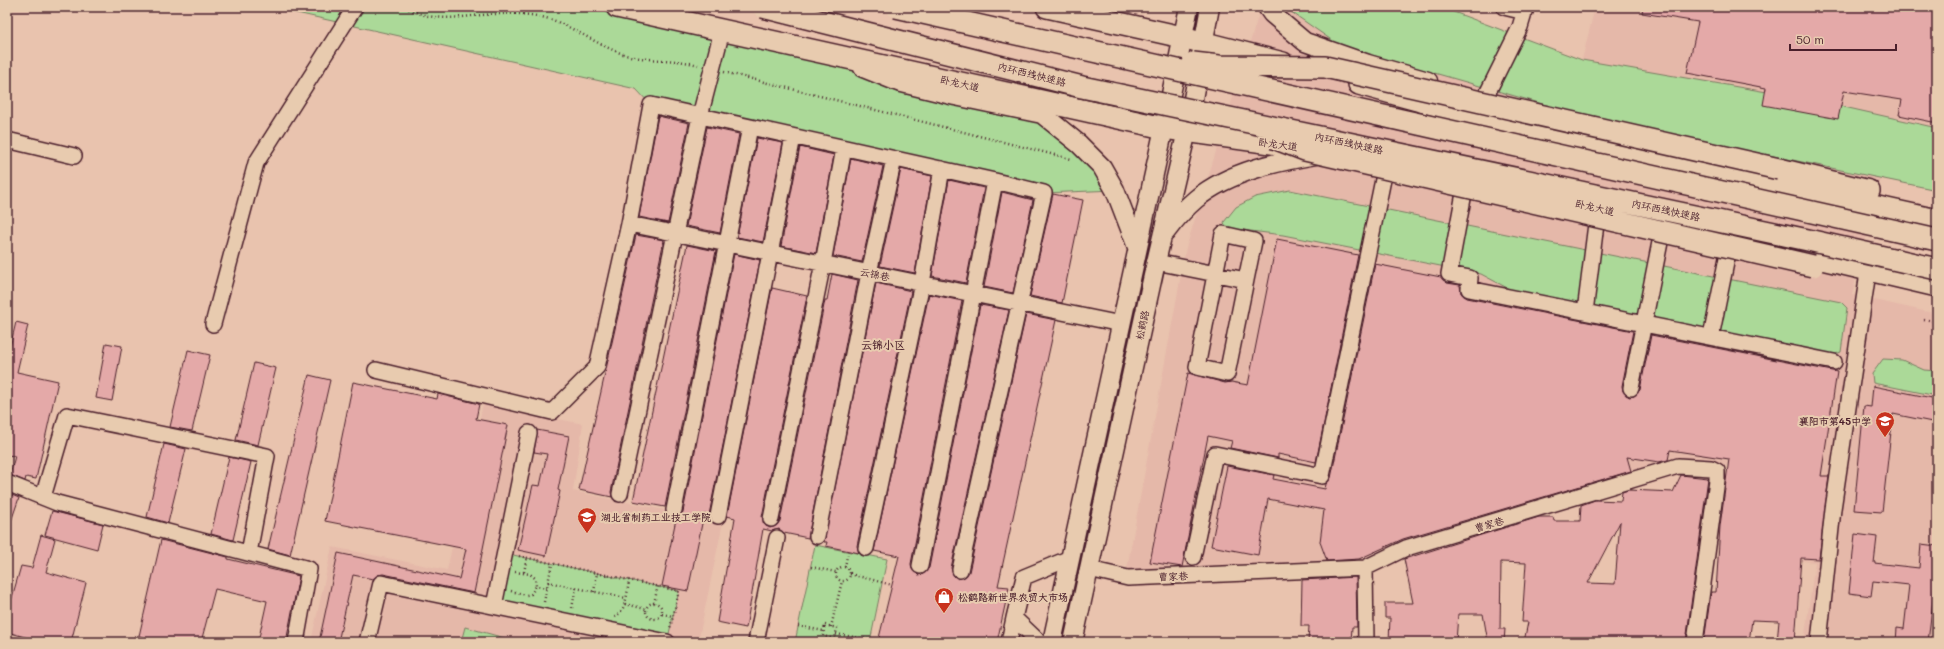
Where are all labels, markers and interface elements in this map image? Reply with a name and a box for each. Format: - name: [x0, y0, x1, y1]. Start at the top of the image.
- scale bar: [1790, 26, 1896, 52]
- text: 50 m: [1796, 31, 1824, 47]
- street label: 内环西线快速路: [996, 59, 1068, 89]
- street label: 卧龙大道: [939, 72, 981, 94]
- street label: 内环西线快速路: [1313, 129, 1385, 157]
- street label: 卧龙大道: [1257, 134, 1299, 154]
- street label: 卧龙大道: [1574, 196, 1616, 218]
- street label: 内环西线快速路: [1630, 196, 1702, 224]
- street label: 云锦巷: [859, 264, 892, 284]
- street label: 松鹤路: [1132, 309, 1152, 341]
- district label: 云锦小区: [861, 337, 905, 352]
- school or university icon: 襄阳市第45中学: [1874, 410, 1896, 438]
- place label: 襄阳市第45中学: [1799, 414, 1871, 428]
- school or university icon: 湖北省制药工业技工学院: [576, 506, 598, 534]
- place label: 湖北省制药工业技工学院: [601, 510, 711, 524]
- street label: 曹家巷: [1473, 513, 1506, 535]
- street label: 曹家巷: [1158, 568, 1189, 584]
- shop icon: 松鹤路新世界农贸大市场: [933, 586, 955, 614]
- place label: 松鹤路新世界农贸大市场: [958, 590, 1068, 604]

